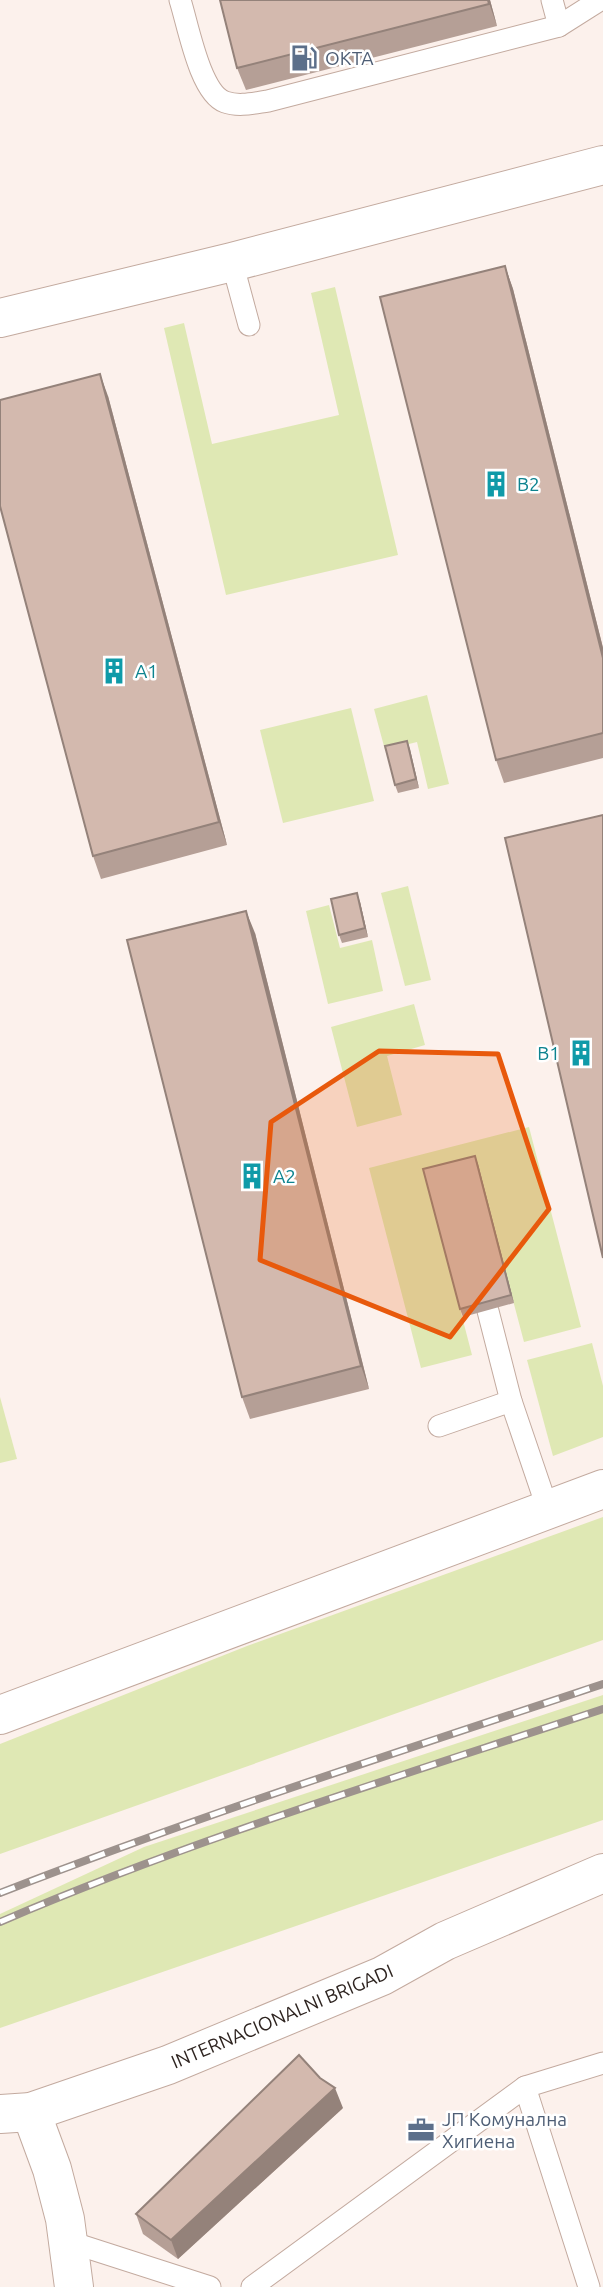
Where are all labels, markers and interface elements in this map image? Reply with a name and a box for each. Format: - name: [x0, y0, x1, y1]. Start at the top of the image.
- fuel station icon: OKTA: [289, 43, 319, 73]
- place label: OKTA: [325, 47, 374, 69]
- building icon: B2: [481, 469, 511, 499]
- place label: B2: [517, 473, 540, 495]
- building icon: A1: [99, 656, 129, 686]
- place label: A1: [135, 660, 158, 682]
- building icon: B1: [566, 1038, 596, 1068]
- place label: B1: [537, 1042, 560, 1064]
- building icon: A2: [237, 1161, 267, 1191]
- place label: A2: [273, 1165, 296, 1187]
- street label: INTERNACIONALNI BRIGADI: [168, 1959, 396, 2073]
- place label: ЈП Комунална Хигиена: [442, 2108, 567, 2152]
- office icon: ЈП Комунална Хигиена: [406, 2115, 436, 2145]

